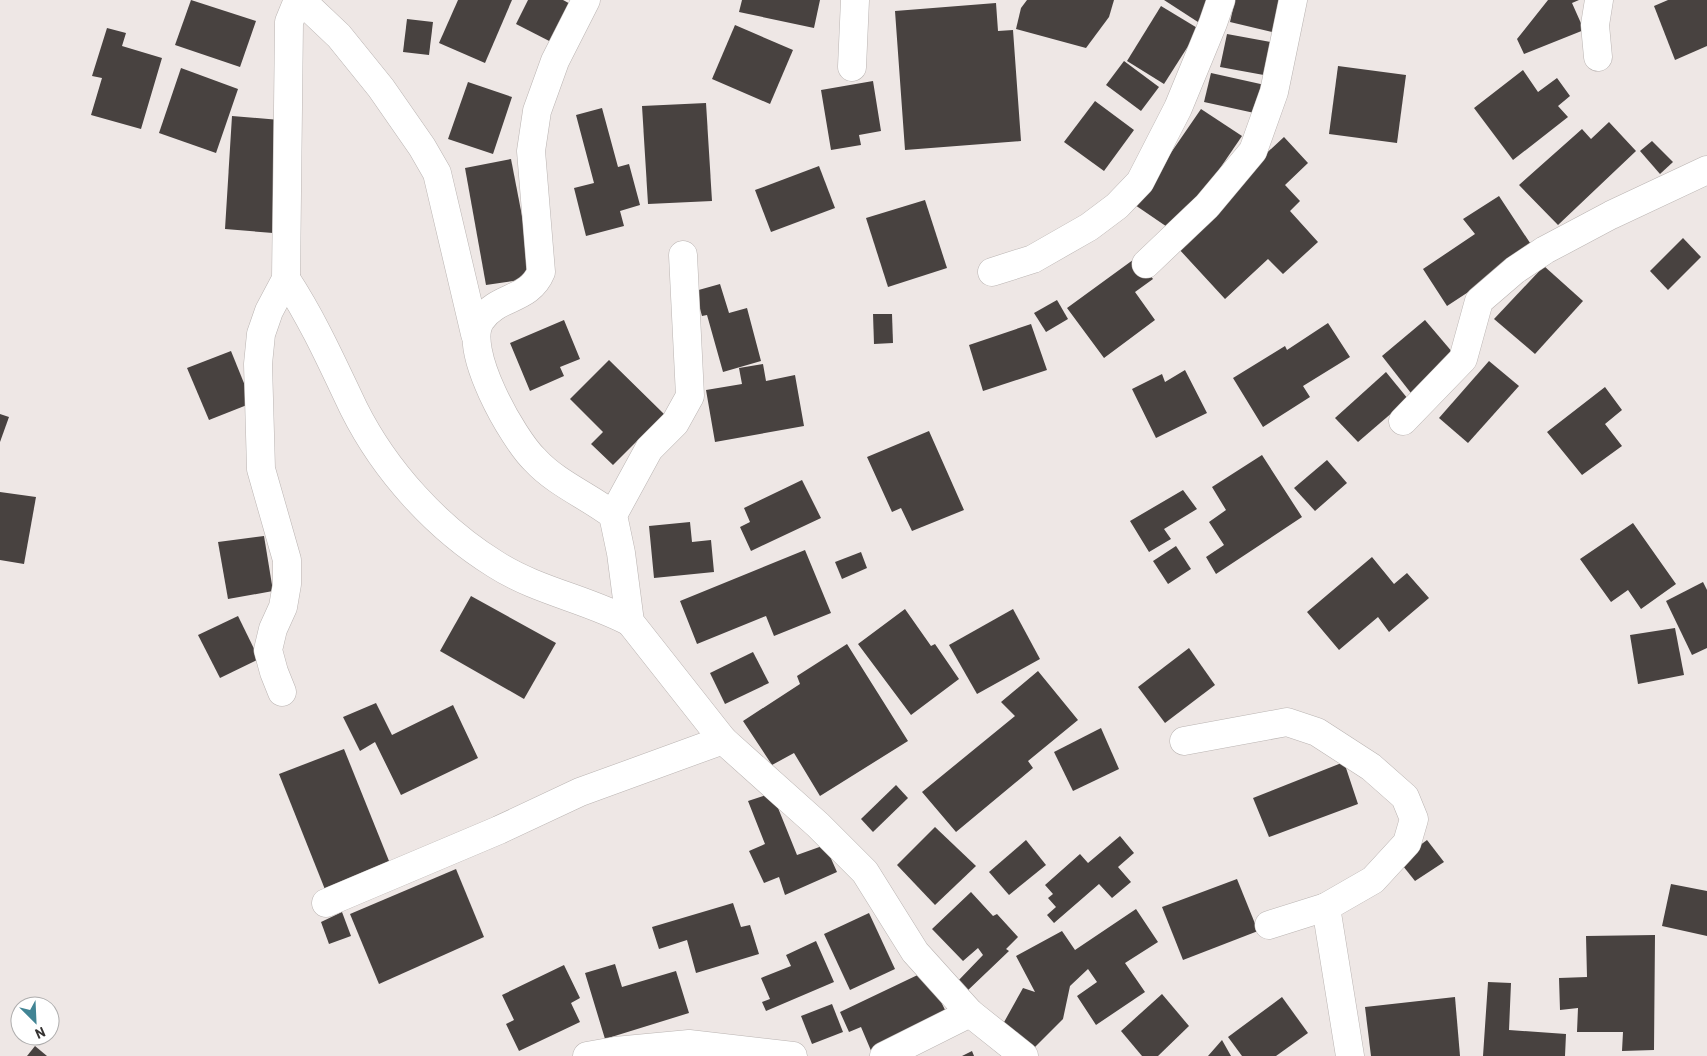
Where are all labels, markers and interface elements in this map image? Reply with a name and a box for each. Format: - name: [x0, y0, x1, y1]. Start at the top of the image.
- north arrow: [10, 996, 60, 1046]
- text: N: [33, 1024, 48, 1043]

